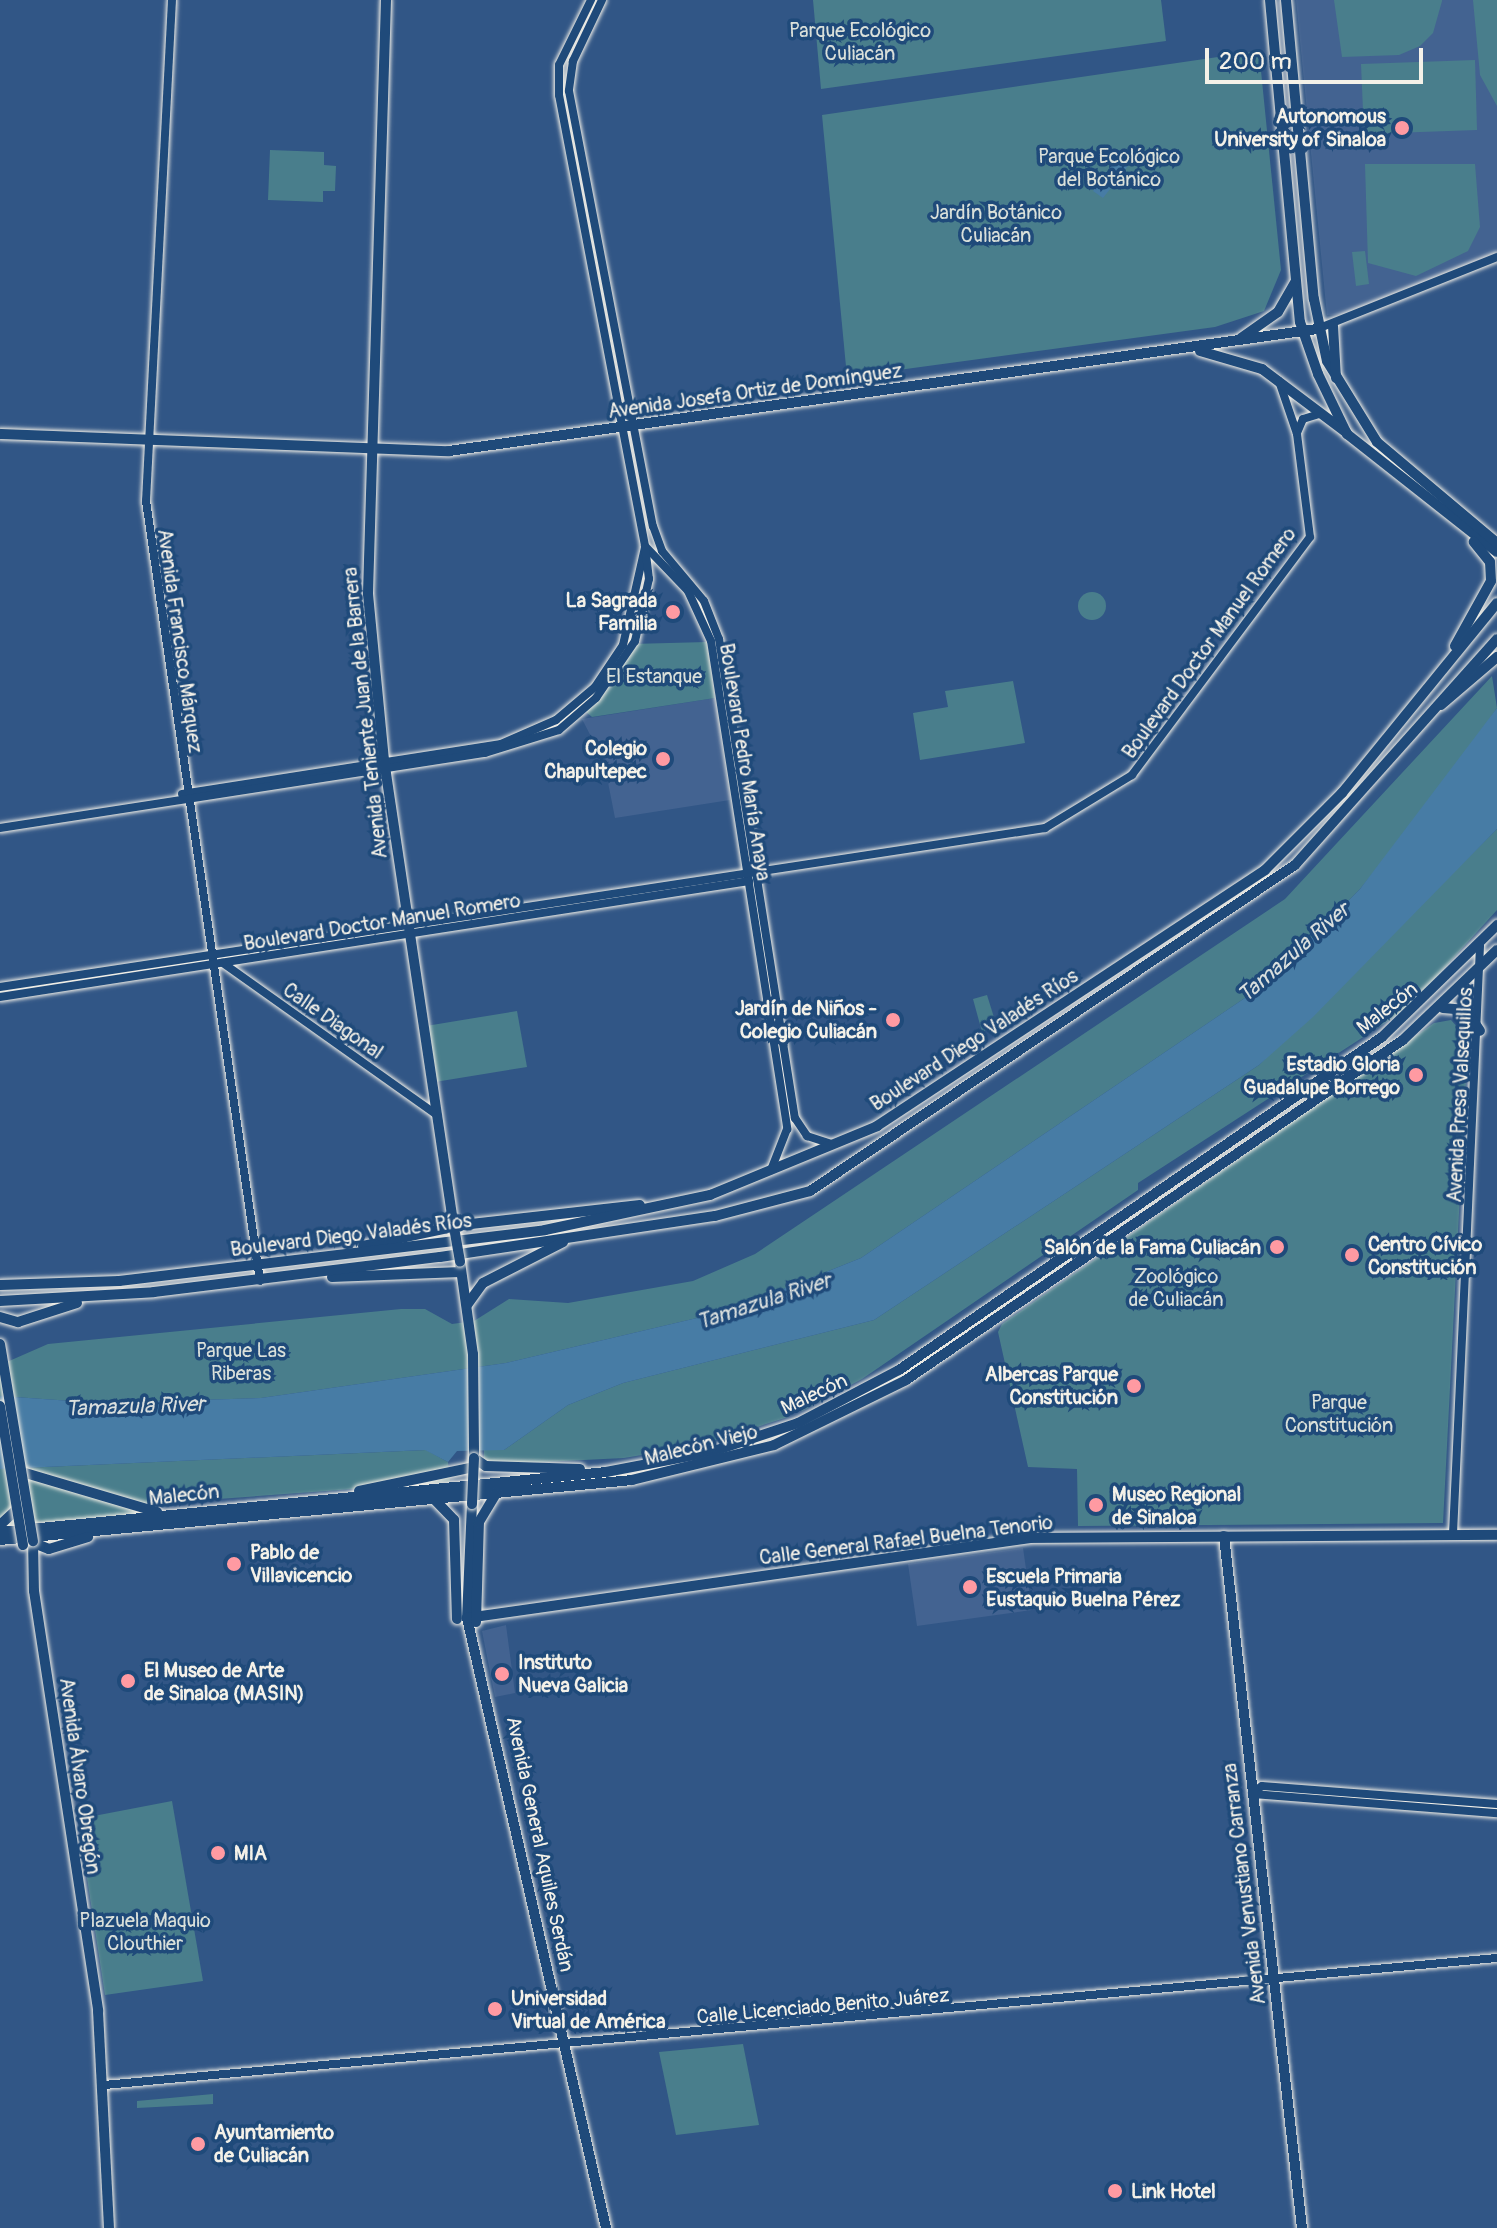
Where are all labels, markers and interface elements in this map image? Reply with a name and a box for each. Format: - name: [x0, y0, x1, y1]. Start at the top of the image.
- park label: Parque Ecológico Culiacán: [789, 18, 931, 65]
- scale bar: [1209, 32, 1427, 82]
- text: 200 m: [1219, 47, 1292, 76]
- place label: Autonomous University of Sinaloa: [1214, 104, 1386, 151]
- marker: Autonomous University of Sinaloa: [1393, 119, 1411, 137]
- park label: Parque Ecológico del Botánico: [1038, 145, 1180, 192]
- park label: Jardín Botánico Culiacán: [930, 201, 1062, 248]
- street label: Avenida Josefa Ortiz de Domínguez: [606, 358, 904, 424]
- street label: Boulevard Doctor Manuel Romero: [1117, 523, 1301, 763]
- street label: Avenida Francisco Márquez: [152, 527, 208, 755]
- street label: Avenida Teniente Juan de la Barrera: [338, 566, 392, 860]
- place label: La Sagrada Familia: [566, 588, 657, 635]
- marker: La Sagrada Familia: [664, 603, 682, 621]
- street label: Boulevard Pedro María Anaya: [714, 642, 776, 882]
- park label: El Estanque: [606, 664, 702, 688]
- place label: Colegio Chapultepec: [544, 736, 647, 783]
- marker: Colegio Chapultepec: [654, 750, 672, 768]
- street label: Boulevard Doctor Manuel Romero: [242, 888, 522, 956]
- water label: Tamazula River: [1233, 897, 1355, 1009]
- street label: Boulevard Diego Valadés Ríos: [866, 964, 1082, 1116]
- street label: Malecón: [1352, 977, 1422, 1039]
- street label: Calle Diagonal: [278, 978, 388, 1064]
- street label: Avenida Presa Valsequillos: [1442, 987, 1478, 1203]
- place label: Jardín de Niños - Colegio Culiacán: [735, 996, 877, 1043]
- marker: Jardín de Niños - Colegio Culiacán: [884, 1011, 902, 1029]
- place label: Estadio Gloria Guadalupe Borrego: [1243, 1052, 1400, 1099]
- marker: Estadio Gloria Guadalupe Borrego: [1407, 1066, 1425, 1084]
- street label: Boulevard Diego Valadés Ríos: [229, 1208, 473, 1262]
- place label: Centro Cívico Constitución: [1368, 1232, 1482, 1279]
- place label: Salón de la Fama Culiacán: [1044, 1235, 1261, 1259]
- marker: Salón de la Fama Culiacán: [1268, 1238, 1286, 1256]
- marker: Centro Cívico Constitución: [1343, 1246, 1361, 1264]
- park label: Zoológico de Culiacán: [1128, 1265, 1224, 1312]
- water label: Tamazula River: [694, 1268, 834, 1336]
- park label: Parque Las Riberas: [196, 1339, 286, 1386]
- place label: Albercas Parque Constitución: [985, 1362, 1118, 1409]
- street label: Malecón: [777, 1368, 851, 1420]
- marker: Albercas Parque Constitución: [1125, 1377, 1143, 1395]
- water label: Tamazula River: [65, 1391, 205, 1423]
- park label: Parque Constitución: [1285, 1391, 1393, 1438]
- street label: Malecón Viejo: [642, 1419, 760, 1471]
- street label: Malecón: [148, 1479, 220, 1511]
- place label: Museo Regional de Sinaloa: [1112, 1482, 1241, 1529]
- marker: Museo Regional de Sinaloa: [1087, 1496, 1105, 1514]
- street label: Calle General Rafael Buelna Tenorio: [758, 1510, 1054, 1570]
- place label: Pablo de Villavicencio: [250, 1540, 352, 1587]
- marker: Pablo de Villavicencio: [225, 1555, 243, 1573]
- place label: Escuela Primaria Eustaquio Buelna Pérez: [986, 1564, 1180, 1611]
- marker: Escuela Primaria Eustaquio Buelna Pérez: [961, 1578, 979, 1596]
- place label: Instituto Nueva Galicia: [518, 1650, 628, 1697]
- place label: El Museo de Arte de Sinaloa (MASIN): [144, 1658, 305, 1705]
- marker: Instituto Nueva Galicia: [493, 1665, 511, 1683]
- marker: El Museo de Arte de Sinaloa (MASIN): [119, 1672, 137, 1690]
- street label: Avenida Álvaro Obregón: [54, 1676, 106, 1876]
- street label: Avenida General Aquiles Serdán: [501, 1714, 579, 1974]
- street label: Avenida Venustiano Carranza: [1217, 1762, 1271, 2006]
- place label: MIA: [234, 1841, 267, 1865]
- marker: MIA: [209, 1844, 227, 1862]
- park label: Plazuela Maquio Clouthier: [79, 1909, 211, 1956]
- street label: Calle Licenciado Benito Juárez: [696, 1983, 950, 2029]
- place label: Universidad Virtual de América: [511, 1986, 666, 2033]
- marker: Universidad Virtual de América: [486, 2000, 504, 2018]
- place label: Ayuntamiento de Culiacán: [214, 2120, 334, 2167]
- marker: Ayuntamiento de Culiacán: [189, 2135, 207, 2153]
- place label: Link Hotel: [1131, 2179, 1216, 2203]
- marker: Link Hotel: [1106, 2182, 1124, 2200]

